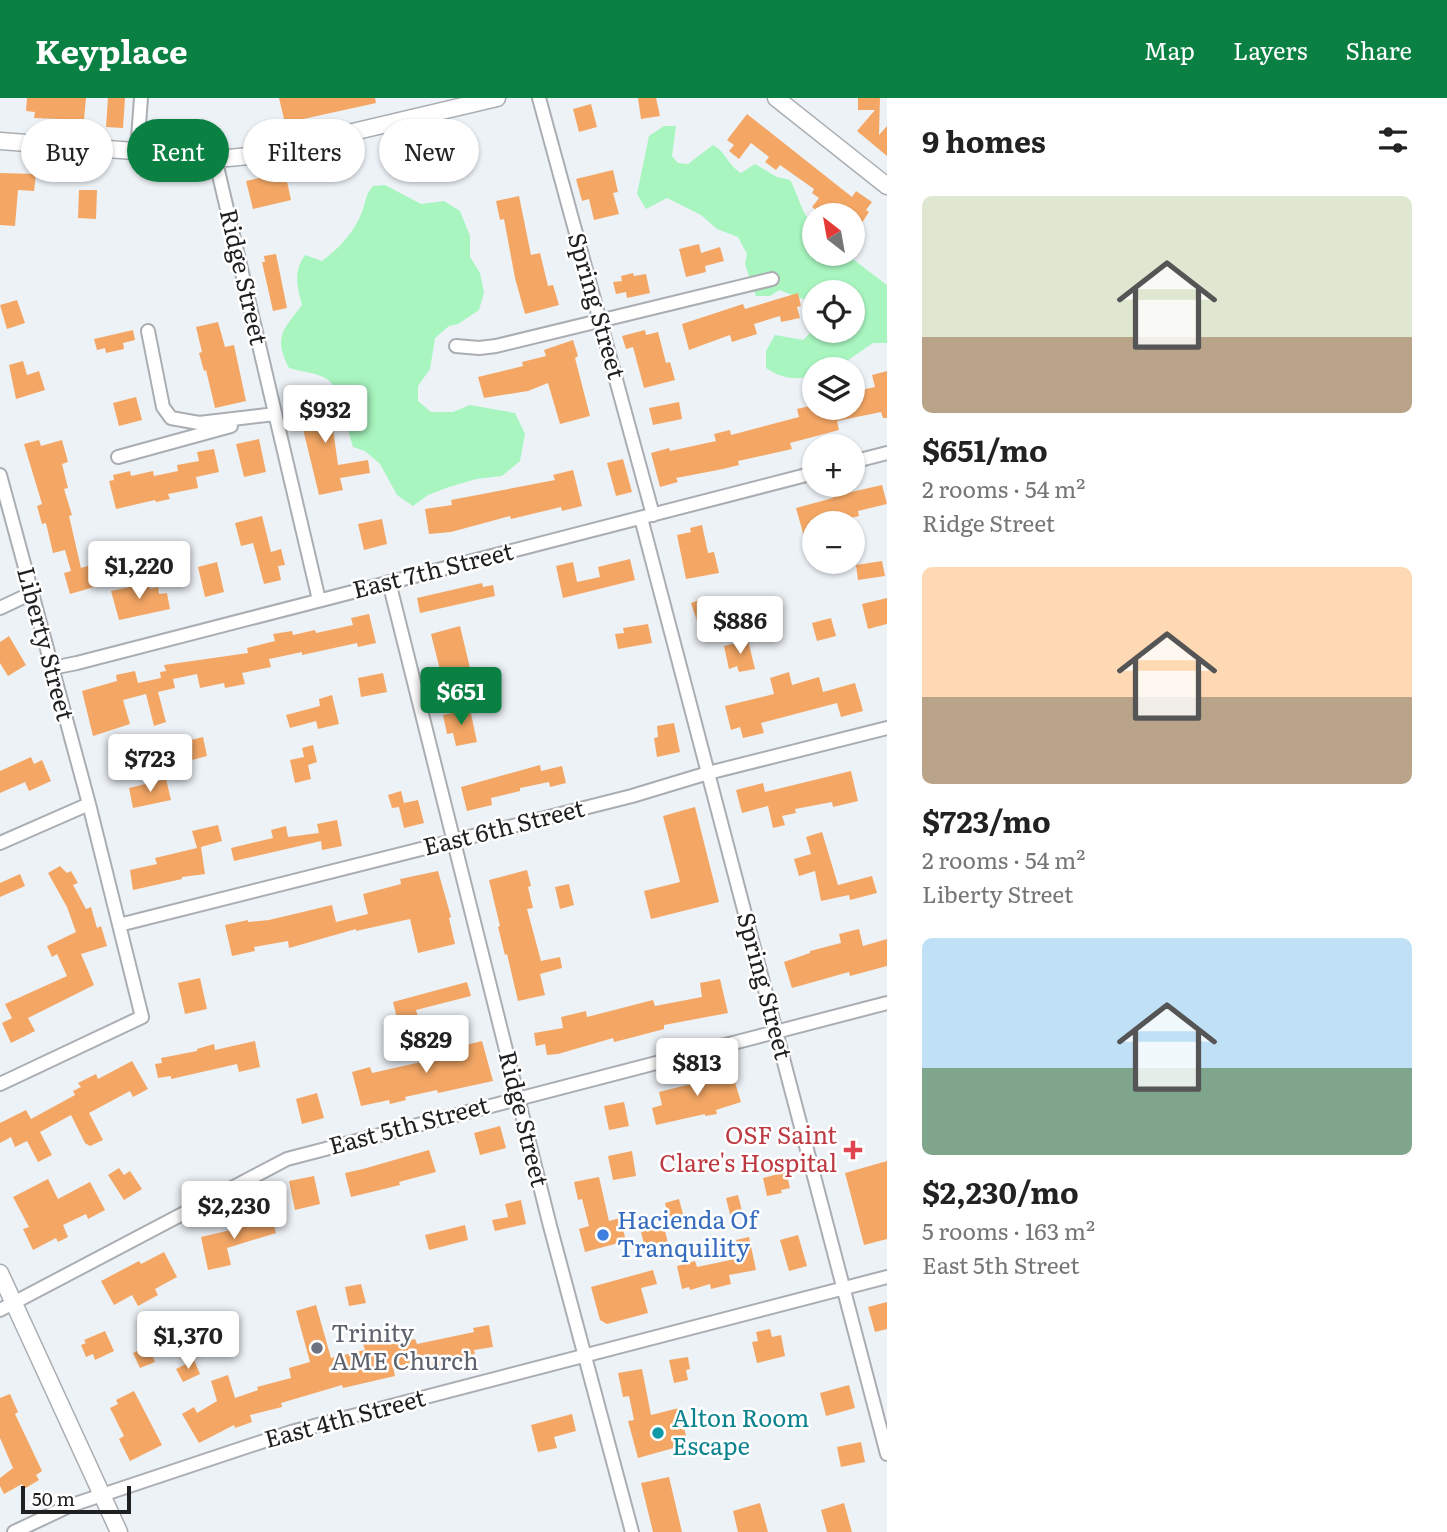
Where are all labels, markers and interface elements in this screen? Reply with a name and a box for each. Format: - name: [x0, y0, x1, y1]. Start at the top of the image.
- text: Keyplace: [35, 25, 188, 74]
- text: Map: [1144, 32, 1195, 67]
- text: Layers: [1233, 32, 1307, 67]
- text: Share: [1345, 32, 1412, 67]
- text: 9 homes: [922, 118, 1046, 162]
- chip: Buy: [21, 119, 113, 182]
- chip: Rent: [127, 119, 229, 182]
- chip: Filters: [243, 119, 365, 182]
- chip: New: [379, 119, 479, 182]
- icon: filters: [1374, 121, 1412, 159]
- north arrow: [802, 203, 864, 266]
- map controls: [802, 203, 865, 574]
- street label: Ridge Street: [213, 205, 278, 348]
- street label: Spring Street: [561, 228, 636, 383]
- icon: home: [1104, 242, 1230, 368]
- button: locate: [802, 280, 865, 343]
- button: layers: [802, 357, 865, 420]
- pin: $932: [284, 386, 366, 445]
- text: $932: [299, 391, 351, 425]
- text: $651/mo: [922, 427, 1048, 471]
- button: +: [802, 434, 865, 497]
- text: 2 rooms · 54 m²: [922, 471, 1085, 505]
- text: Ridge Street: [922, 505, 1055, 539]
- button: −: [802, 511, 865, 574]
- street label: East 7th Street: [348, 532, 517, 605]
- pin: $1,220: [82, 542, 196, 601]
- text: $1,220: [104, 547, 174, 581]
- street label: Liberty Street: [10, 563, 85, 724]
- pin: $886: [699, 596, 781, 656]
- text: $886: [713, 602, 767, 636]
- icon: home: [1104, 613, 1230, 739]
- pin: $651: [420, 668, 502, 727]
- text: $651: [436, 673, 486, 707]
- pin: $723: [109, 734, 191, 794]
- text: $723: [124, 740, 176, 774]
- street label: East 6th Street: [419, 789, 588, 863]
- text: $723/mo: [922, 798, 1051, 842]
- text: 2 rooms · 54 m²: [922, 842, 1085, 876]
- text: Liberty Street: [922, 876, 1073, 910]
- street label: Spring Street: [730, 908, 803, 1063]
- icon: home: [1104, 984, 1230, 1110]
- pin: $829: [385, 1016, 467, 1075]
- text: $829: [400, 1021, 452, 1055]
- pin: $813: [656, 1038, 738, 1098]
- text: $813: [672, 1044, 722, 1078]
- street label: Ridge Street: [492, 1047, 559, 1190]
- street label: East 5th Street: [324, 1085, 493, 1162]
- place label: OSF Saint Clare's Hospital: [659, 1116, 837, 1179]
- marker: OSF Saint Clare's Hospital: [843, 1140, 863, 1160]
- text: $2,230/mo: [922, 1169, 1079, 1213]
- pin: $2,230: [177, 1182, 291, 1241]
- text: $2,230: [198, 1187, 270, 1221]
- place label: Hacienda Of Tranquility: [617, 1201, 760, 1264]
- text: 5 rooms · 163 m²: [922, 1213, 1095, 1247]
- marker: Hacienda Of Tranquility: [595, 1227, 611, 1243]
- text: East 5th Street: [922, 1247, 1079, 1281]
- pin: $1,370: [131, 1312, 245, 1371]
- place label: Trinity AME Church: [331, 1314, 479, 1377]
- text: $1,370: [153, 1317, 223, 1351]
- marker: Trinity AME Church: [309, 1340, 325, 1356]
- street label: East 4th Street: [260, 1378, 429, 1455]
- place label: Alton Room Escape: [672, 1399, 809, 1462]
- marker: Alton Room Escape: [650, 1425, 666, 1441]
- scale bar: [21, 1483, 131, 1515]
- text: 50 m: [32, 1484, 75, 1512]

